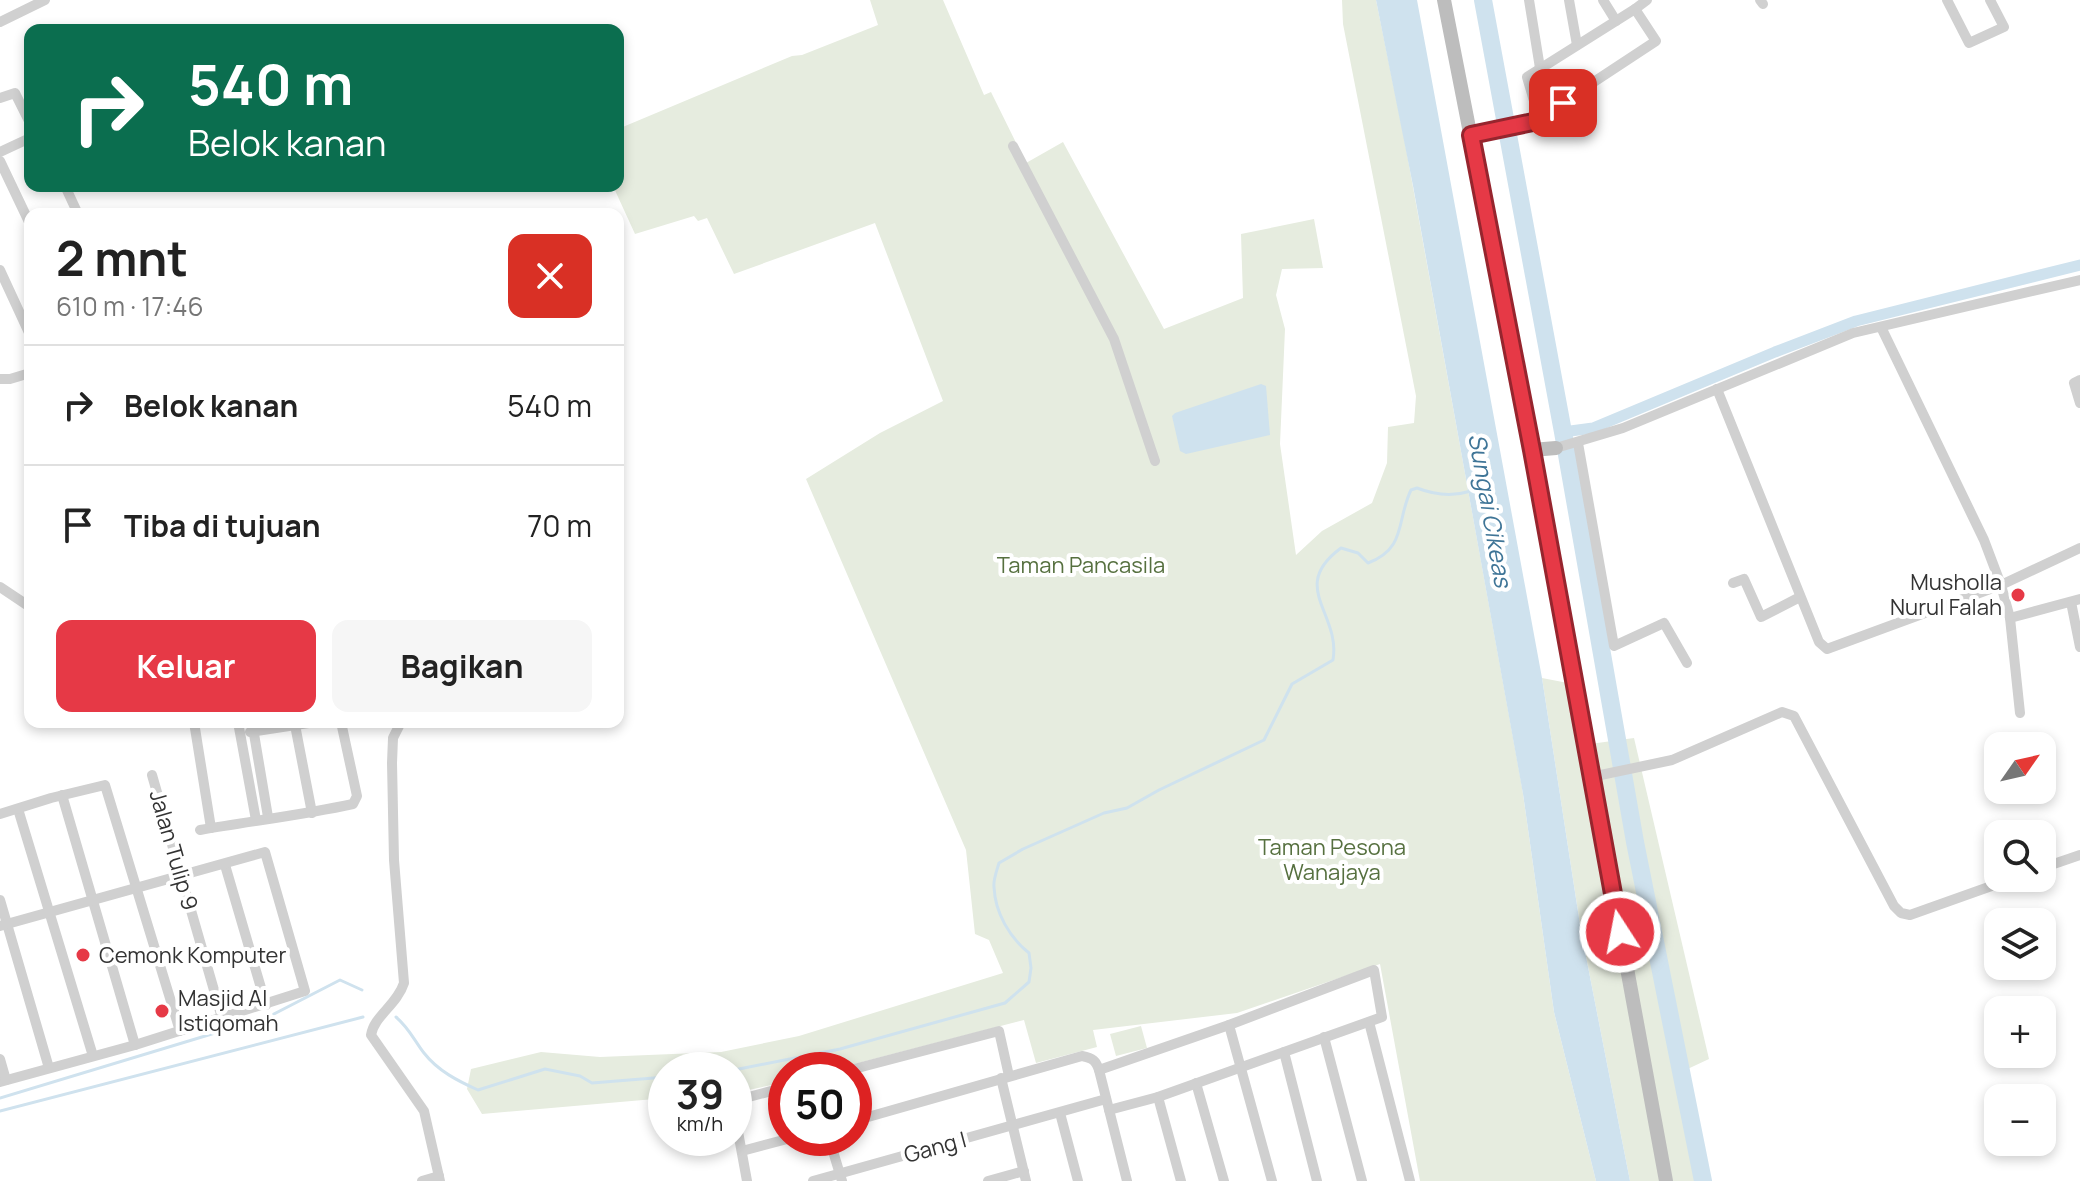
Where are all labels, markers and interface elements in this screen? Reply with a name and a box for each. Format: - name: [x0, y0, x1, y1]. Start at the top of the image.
- text: 540 m: [188, 45, 353, 122]
- icon: right: [56, 56, 160, 160]
- pin: [1529, 69, 1597, 137]
- icon: arrive: [1541, 81, 1585, 125]
- text: Belok kanan: [188, 118, 387, 167]
- text: 2 mnt: [56, 225, 188, 290]
- button: close: [508, 234, 592, 318]
- text: 610 m · 17:46: [56, 288, 204, 324]
- icon: right: [56, 383, 100, 427]
- text: Belok kanan: [124, 385, 298, 426]
- text: 540 m: [507, 385, 592, 426]
- water label: Sungai Cikeas: [1461, 431, 1521, 592]
- icon: arrive: [56, 503, 100, 547]
- text: Tiba di tujuan: [124, 505, 321, 546]
- text: 70 m: [527, 505, 592, 546]
- park label: Taman Pancasila: [997, 550, 1165, 580]
- place label: Musholla Nurul Falah: [1890, 567, 2002, 622]
- marker: Musholla Nurul Falah: [2009, 586, 2027, 604]
- button: Keluar: [56, 620, 316, 712]
- button: Bagikan: [332, 620, 592, 712]
- north arrow: [1984, 732, 2056, 804]
- map controls: [1984, 732, 2056, 1156]
- street label: Jalan Tulip 9: [143, 786, 205, 914]
- button: search: [1984, 820, 2056, 892]
- park label: Taman Pesona Wanajaya: [1258, 832, 1406, 887]
- position arrow: [1578, 890, 1662, 974]
- button: layers: [1984, 908, 2056, 980]
- place label: Cemonk Komputer: [99, 940, 286, 970]
- marker: Cemonk Komputer: [74, 946, 92, 964]
- place label: Masjid Al Istiqomah: [178, 983, 279, 1038]
- button: +: [1984, 996, 2056, 1068]
- marker: Masjid Al Istiqomah: [153, 1002, 171, 1020]
- speed limit sign: 50: [768, 1052, 872, 1156]
- text: 39: [676, 1066, 724, 1121]
- button: −: [1984, 1084, 2056, 1156]
- text: km/h: [677, 1110, 723, 1137]
- street label: Gang I: [901, 1124, 969, 1170]

